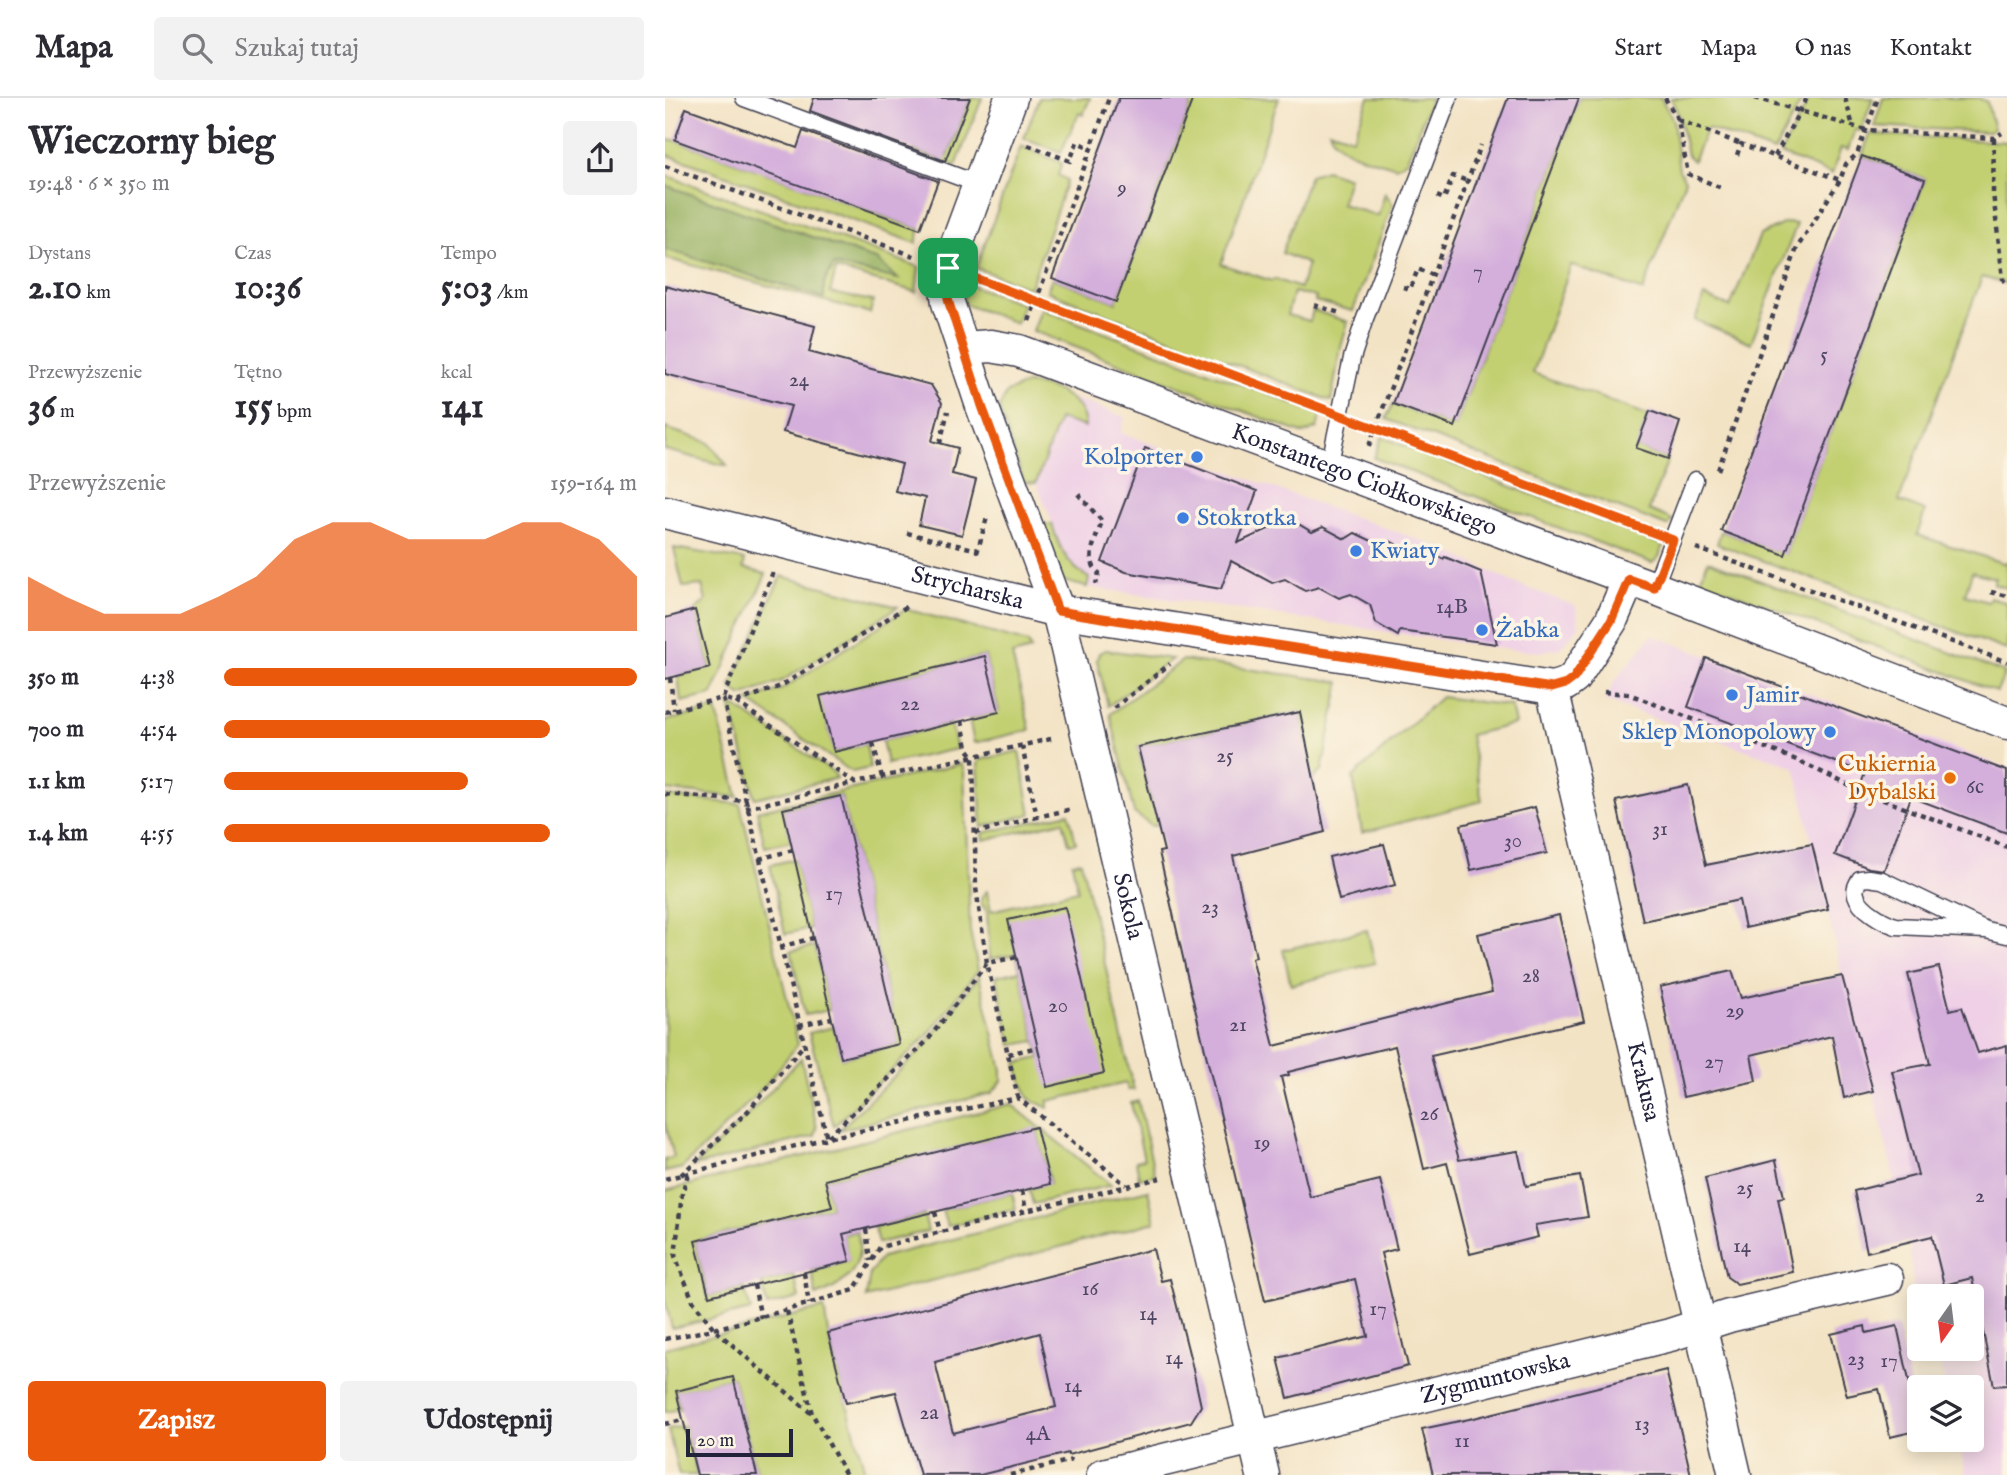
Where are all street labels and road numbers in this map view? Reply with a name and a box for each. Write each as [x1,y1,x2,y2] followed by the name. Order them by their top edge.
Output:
[1227,416,1502,544] street label: Konstantego Ciołkowskiego
[908,559,1028,617] street label: Strycharska
[1105,870,1151,943] street label: Sokola
[1619,1039,1668,1125] street label: Krakusa
[1417,1345,1574,1411] street label: Zygmuntowska

